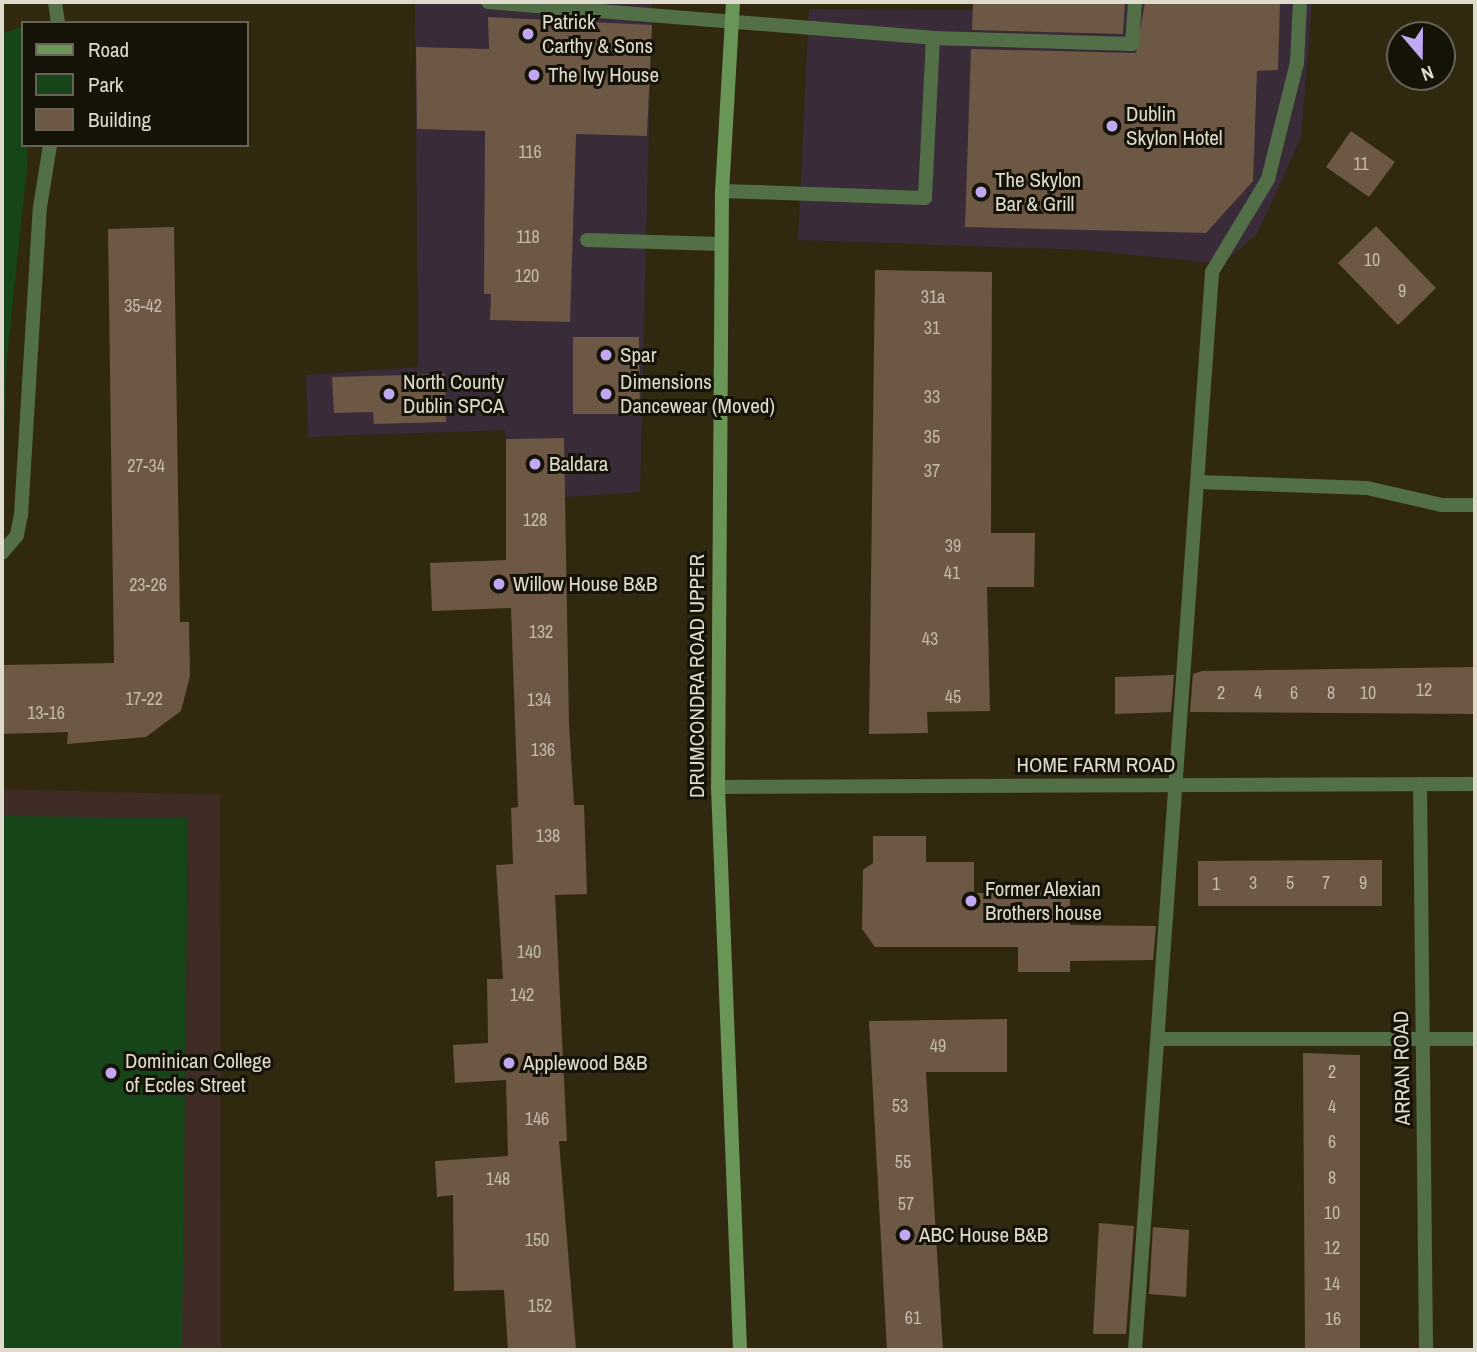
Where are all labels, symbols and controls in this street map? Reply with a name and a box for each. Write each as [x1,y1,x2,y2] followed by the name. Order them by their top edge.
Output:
[542,9,653,59] place label: Patrick Carthy & Sons
[21,21,248,147] legend
[1386,21,1456,91] north arrow
[520,26,536,42] marker: Patrick Carthy & Sons
[88,35,129,64] text: Road
[1418,60,1437,88] text: N
[548,62,659,88] place label: The Ivy House
[526,67,542,83] marker: The Ivy House
[88,70,123,99] text: Park
[1126,101,1223,151] place label: Dublin Skylon Hotel
[88,105,151,134] text: Building
[1104,118,1120,134] marker: Dublin Skylon Hotel
[518,141,542,163] house number: 116
[1353,153,1369,175] house number: 11
[995,167,1081,217] place label: The Skylon Bar & Grill
[973,184,989,200] marker: The Skylon Bar & Grill
[516,226,540,248] house number: 118
[1364,249,1380,271] house number: 10
[515,265,539,287] house number: 120
[1398,280,1406,302] house number: 9
[921,286,945,308] house number: 31a
[124,295,162,317] house number: 35-42
[924,317,940,339] house number: 31
[620,342,656,368] place label: Spar
[598,347,614,363] marker: Spar
[403,369,504,419] place label: North County Dublin SPCA
[620,369,775,419] place label: Dimensions Dancewear (Moved)
[381,386,397,402] marker: North County Dublin SPCA
[598,386,614,402] marker: Dimensions Dancewear (Moved)
[924,386,940,408] house number: 33
[924,426,940,448] house number: 35
[549,451,608,477] place label: Baldara
[127,455,165,477] house number: 27-34
[527,456,543,472] marker: Baldara
[924,460,940,482] house number: 37
[523,509,547,531] house number: 128
[945,535,961,557] house number: 39
[684,554,710,798] street label: DRUMCONDRA ROAD UPPER
[944,562,960,584] house number: 41
[513,571,658,597] place label: Willow House B&B
[129,574,167,596] house number: 23-26
[491,576,507,592] marker: Willow House B&B
[529,621,553,643] house number: 132
[922,628,938,650] house number: 43
[1416,679,1432,701] house number: 12
[1217,682,1225,704] house number: 2
[1254,682,1262,704] house number: 4
[1290,682,1298,704] house number: 6
[1327,682,1335,704] house number: 8
[1360,682,1376,704] house number: 10
[945,686,961,708] house number: 45
[125,688,163,710] house number: 17-22
[527,689,551,711] house number: 134
[27,702,65,724] house number: 13-16
[531,739,555,761] house number: 136
[1017,752,1175,778] street label: HOME FARM ROAD
[536,825,560,847] house number: 138
[1249,872,1257,894] house number: 3
[1286,872,1294,894] house number: 5
[1322,872,1330,894] house number: 7
[1359,872,1367,894] house number: 9
[1212,873,1220,895] house number: 1
[985,876,1102,926] place label: Former Alexian Brothers house
[963,893,979,909] marker: Former Alexian Brothers house
[517,941,541,963] house number: 140
[510,984,534,1006] house number: 142
[1388,1010,1416,1126] street label: ARRAN ROAD
[930,1035,946,1057] house number: 49
[125,1048,271,1098] place label: Dominican College of Eccles Street
[523,1050,647,1076] place label: Applewood B&B
[501,1055,517,1071] marker: Applewood B&B
[1328,1061,1336,1083] house number: 2
[103,1065,119,1081] marker: Dominican College of Eccles Street
[892,1095,908,1117] house number: 53
[1328,1096,1336,1118] house number: 4
[525,1108,549,1130] house number: 146
[1328,1131,1336,1153] house number: 6
[895,1151,911,1173] house number: 55
[1328,1167,1336,1189] house number: 8
[486,1168,510,1190] house number: 148
[898,1193,914,1215] house number: 57
[1324,1202,1340,1224] house number: 10
[919,1222,1048,1248] place label: ABC House B&B
[897,1227,913,1243] marker: ABC House B&B
[525,1229,549,1251] house number: 150
[1324,1237,1340,1259] house number: 12
[1324,1273,1340,1295] house number: 14
[528,1295,552,1317] house number: 152
[905,1307,921,1329] house number: 61
[1325,1308,1341,1330] house number: 16

